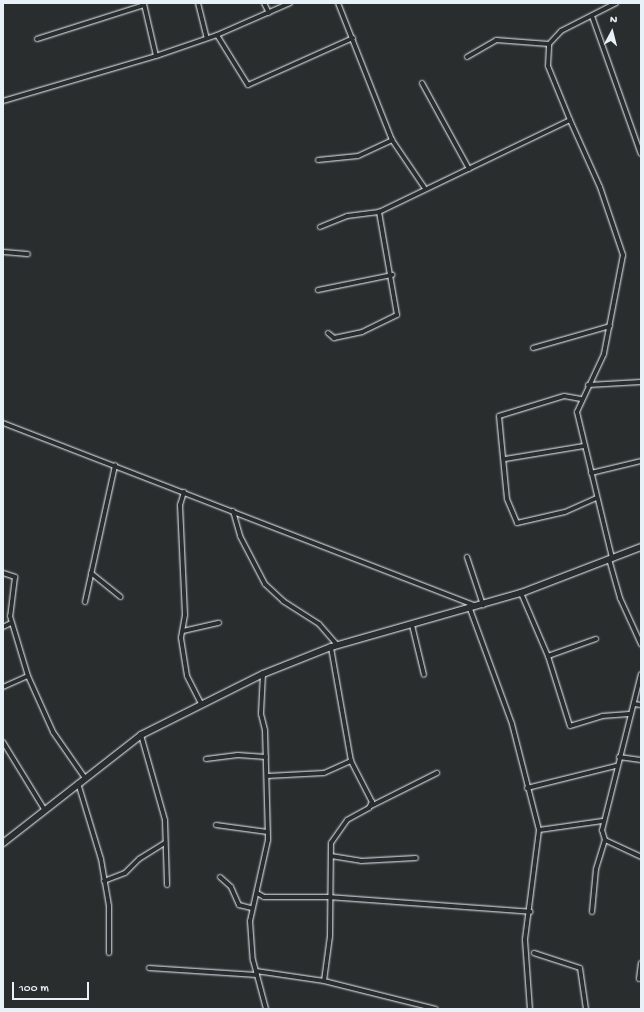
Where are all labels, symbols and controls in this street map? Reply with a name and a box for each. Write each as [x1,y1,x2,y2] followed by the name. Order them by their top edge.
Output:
[592,12,632,52] north arrow
[609,14,618,26] text: N
[14,974,91,1000] scale bar
[19,982,49,996] text: 100 m

